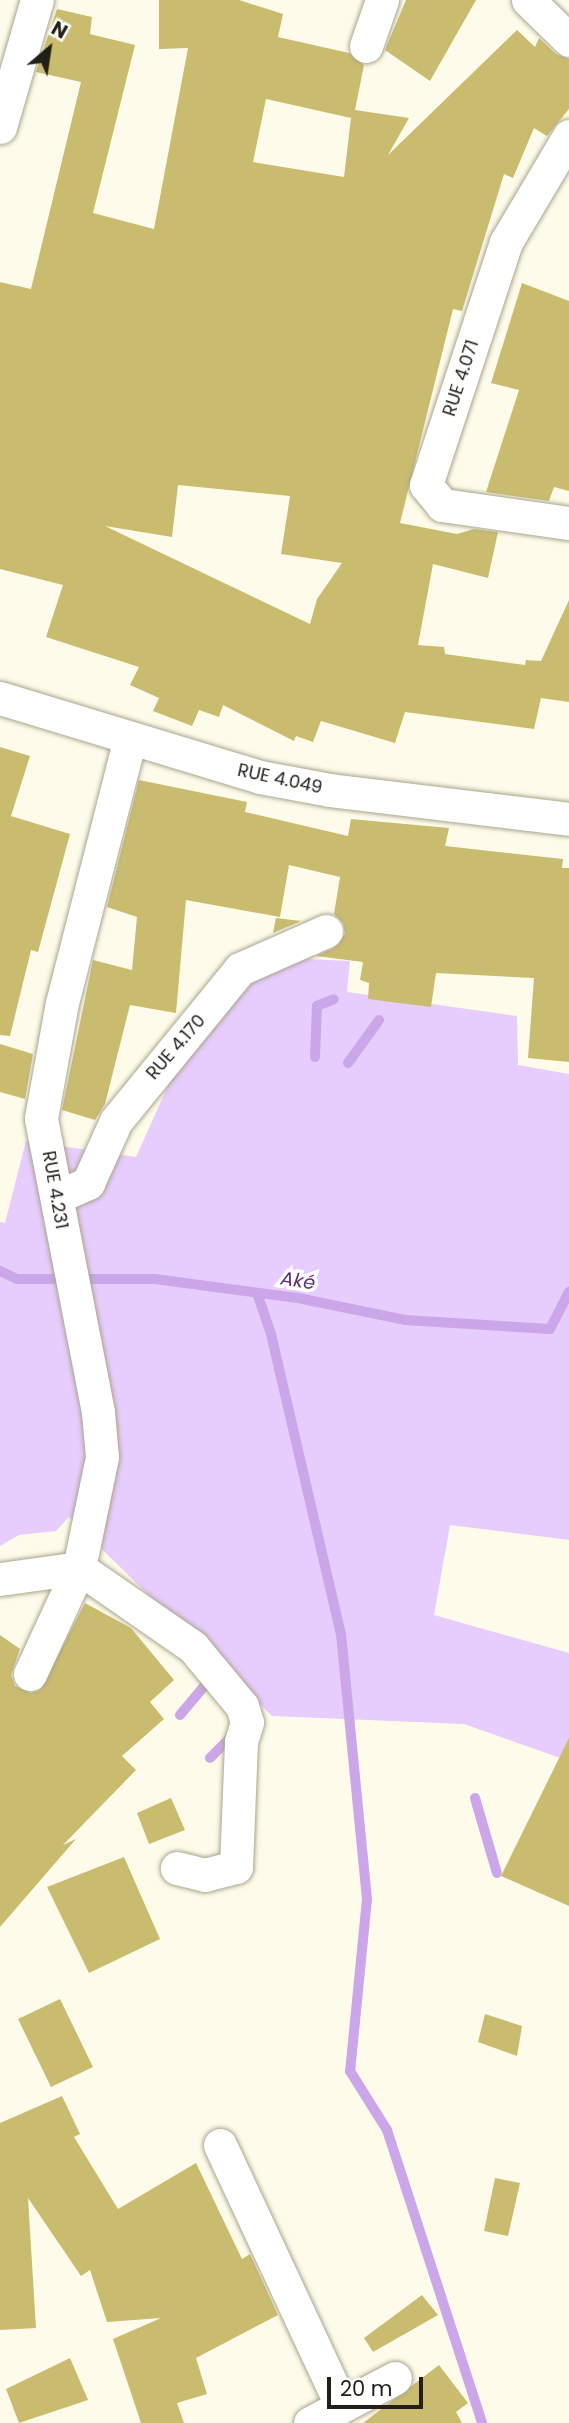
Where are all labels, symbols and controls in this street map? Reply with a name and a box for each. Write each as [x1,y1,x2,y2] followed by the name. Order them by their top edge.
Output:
[14,14,84,84] north arrow
[47,15,72,45] text: N
[439,337,483,419] street label: RUE 4.071
[236,759,324,799] street label: RUE 4.049
[142,1010,210,1084] street label: RUE 4.170
[38,1149,72,1231] street label: RUE 4.231
[279,1267,317,1295] water label: Aké
[331,2364,427,2408] scale bar
[340,2374,393,2403] text: 20 m

